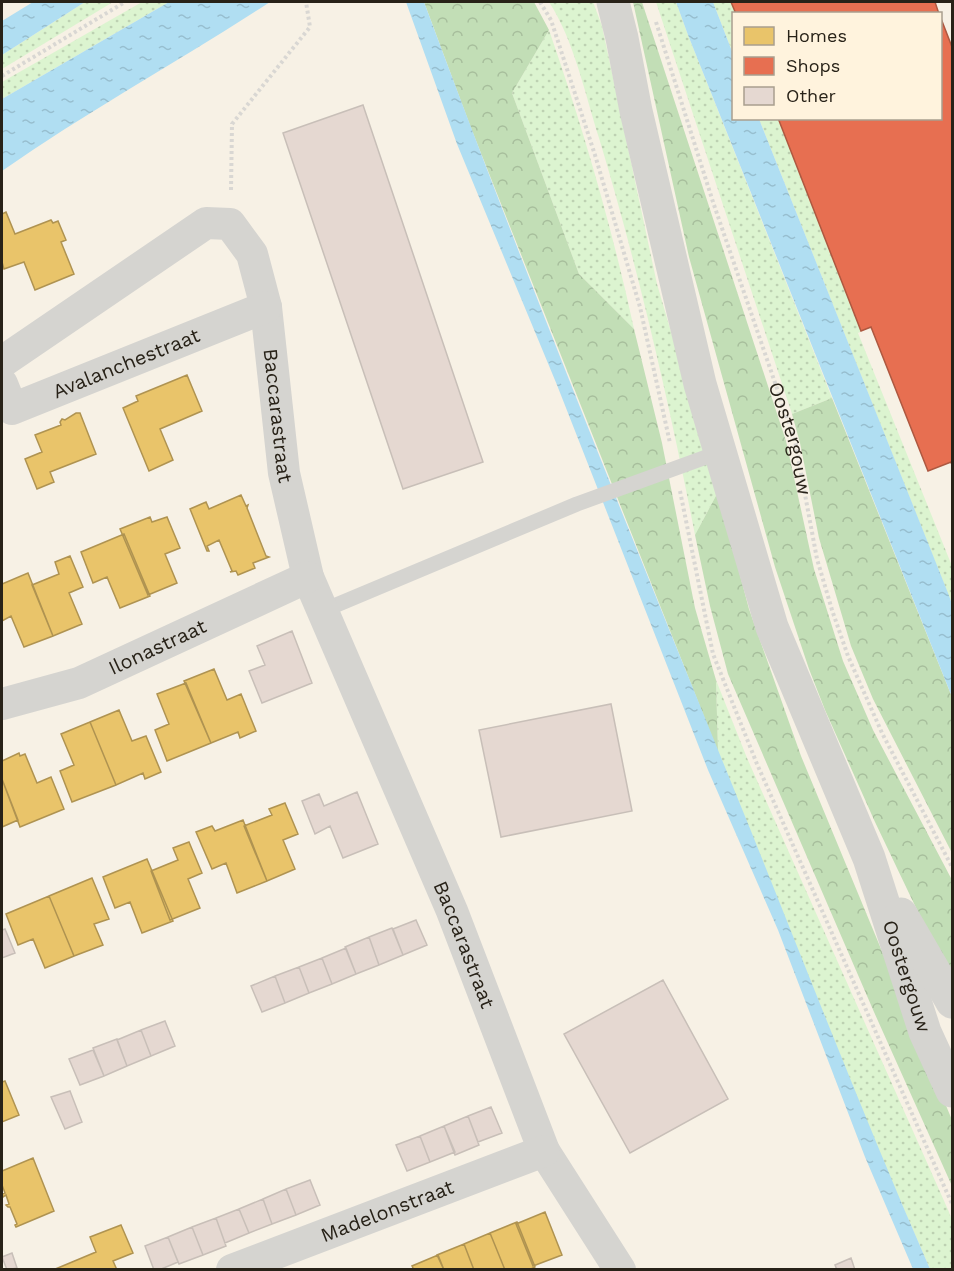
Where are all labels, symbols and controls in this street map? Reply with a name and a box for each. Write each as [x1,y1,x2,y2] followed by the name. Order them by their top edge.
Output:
[732,12,942,120] legend
[786,25,847,46] text: Homes
[786,55,840,76] text: Shops
[786,85,836,106] text: Other
[49,323,204,403] street label: Avalanchestraat
[259,347,298,486] street label: Baccarastraat
[764,379,817,497] street label: Oostergouw
[104,614,211,680] street label: Ilonastraat
[428,877,500,1012] street label: Baccarastraat
[878,917,936,1036] street label: Oostergouw
[317,1174,458,1247] street label: Madelonstraat

